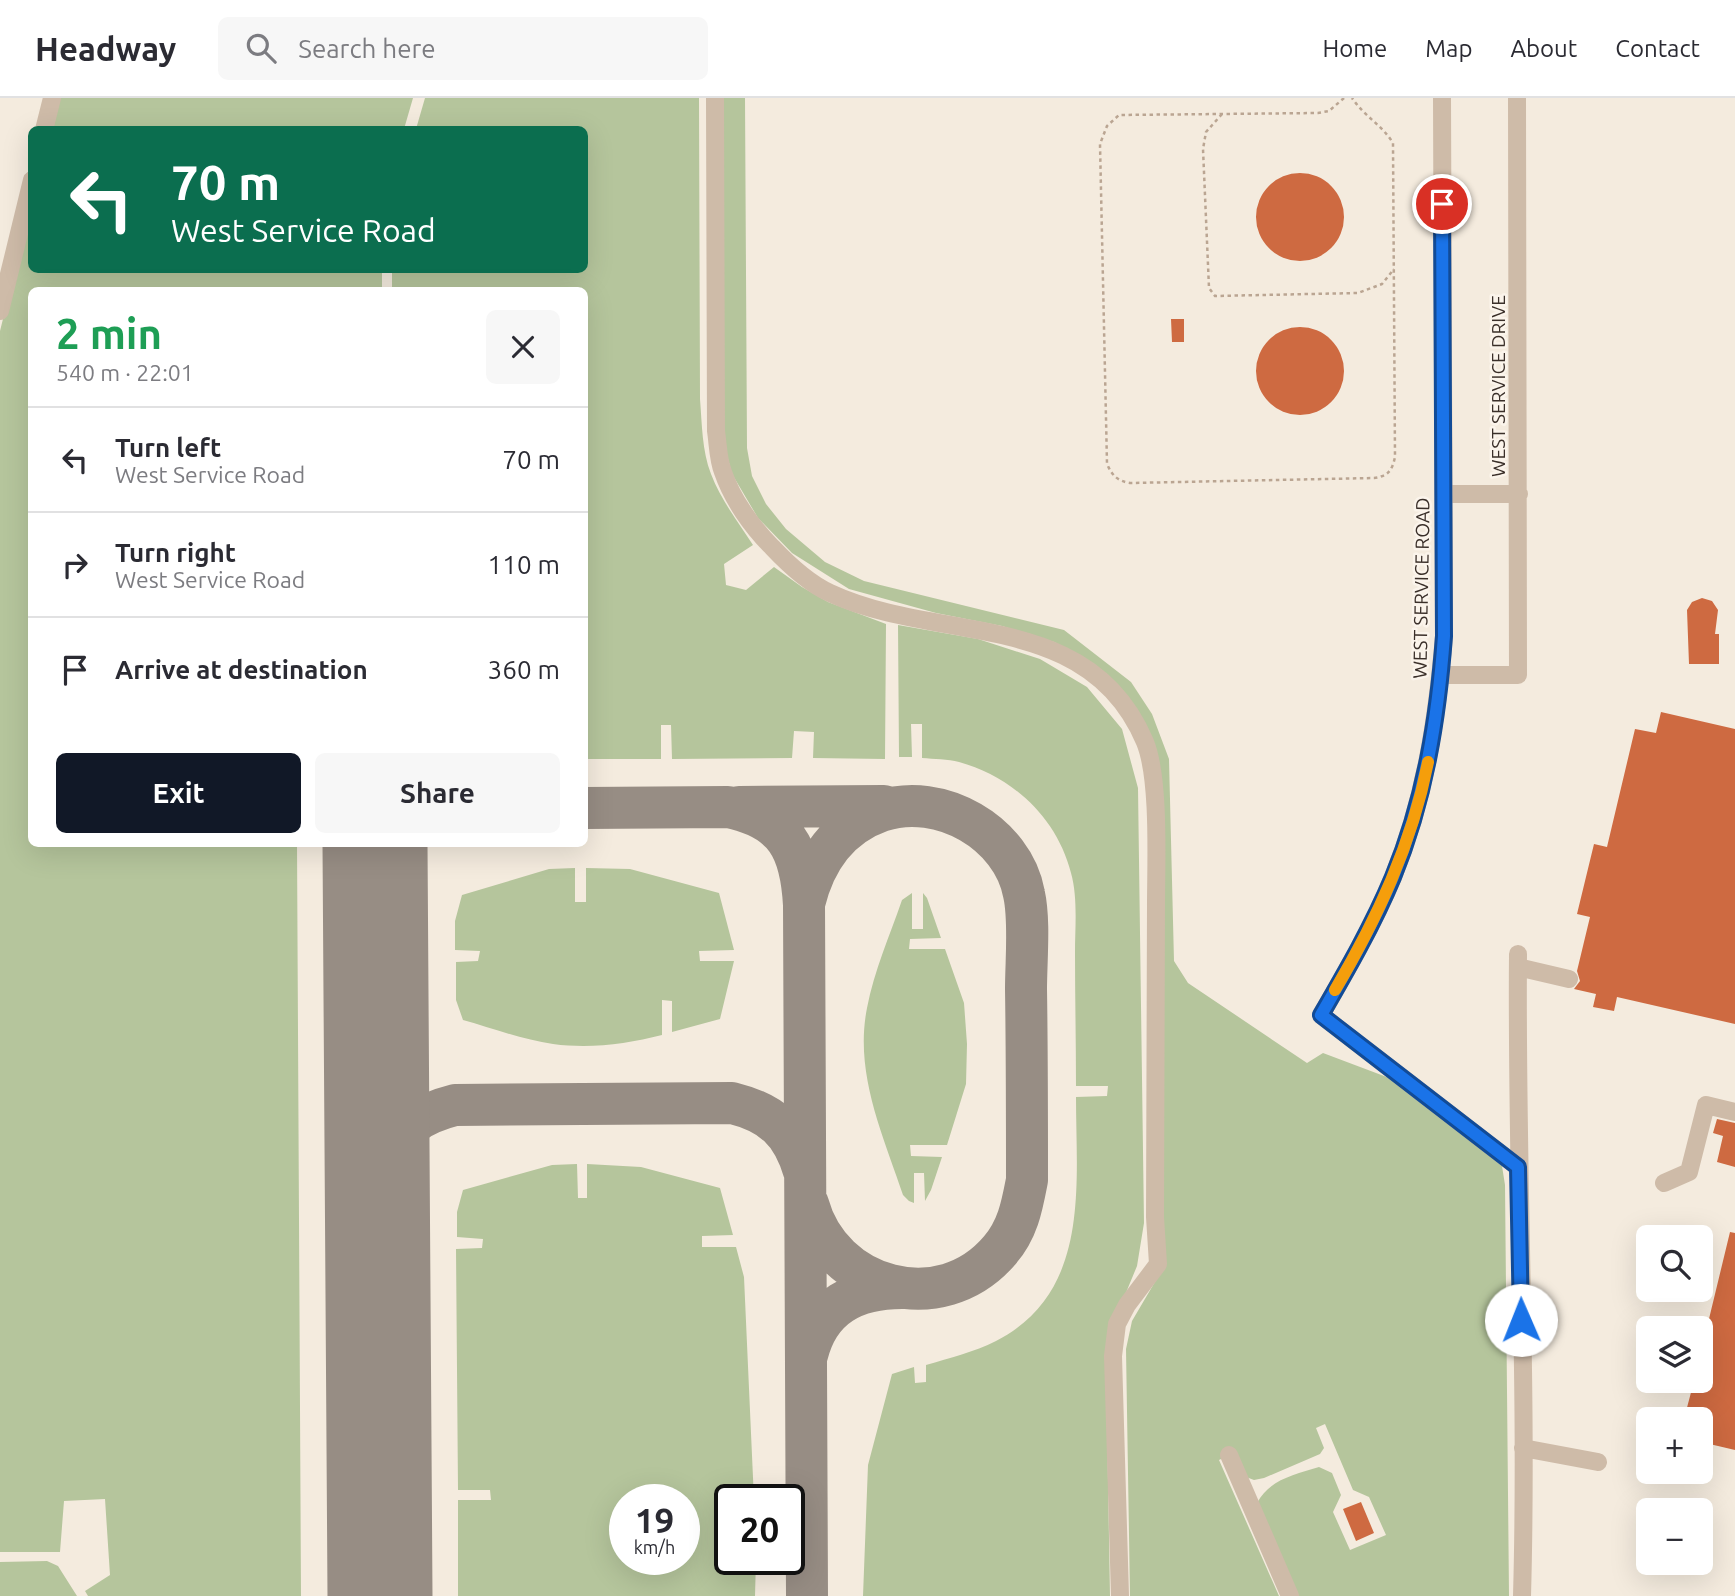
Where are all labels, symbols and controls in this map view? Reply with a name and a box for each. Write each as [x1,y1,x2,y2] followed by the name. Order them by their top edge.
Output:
[218,17,708,80] search box
[242,29,280,67] icon: search
[35,30,176,67] text: Headway
[298,34,436,63] text: Search here
[1322,35,1387,62] text: Home
[1425,35,1472,62] text: Map
[1510,35,1577,62] text: About
[1615,35,1700,62] text: Contact
[56,154,147,245] icon: left
[171,154,280,209] text: 70 m
[1412,174,1472,234] pin
[1423,185,1461,223] icon: arrive
[171,212,436,248] text: West Service Road
[1487,295,1509,477] street label: WEST SERVICE DRIVE
[56,310,162,357] text: 2 min
[486,310,560,384] button: close
[56,360,194,385] text: 540 m · 22:01
[115,433,221,462] text: Turn left
[56,441,94,479] icon: left
[502,445,560,474] text: 70 m
[115,462,305,487] text: West Service Road
[1408,497,1434,679] street label: WEST SERVICE ROAD
[115,538,236,567] text: Turn right
[56,546,94,584] icon: right
[488,550,560,579] text: 110 m
[115,567,305,592] text: West Service Road
[56,651,94,689] icon: arrive
[115,655,368,684] text: Arrive at destination
[488,655,560,684] text: 360 m
[56,753,301,833] button: Exit
[315,753,560,833] button: Share
[1636,1225,1713,1575] map controls
[1636,1225,1713,1302] button: search
[1484,1283,1558,1357] position arrow
[1636,1316,1713,1393] button: layers
[1636,1407,1713,1484] button: +
[714,1484,805,1575] speed limit sign: 20
[1636,1498,1713,1575] button: −
[635,1500,674,1540] text: 19
[634,1537,675,1557] text: km/h

